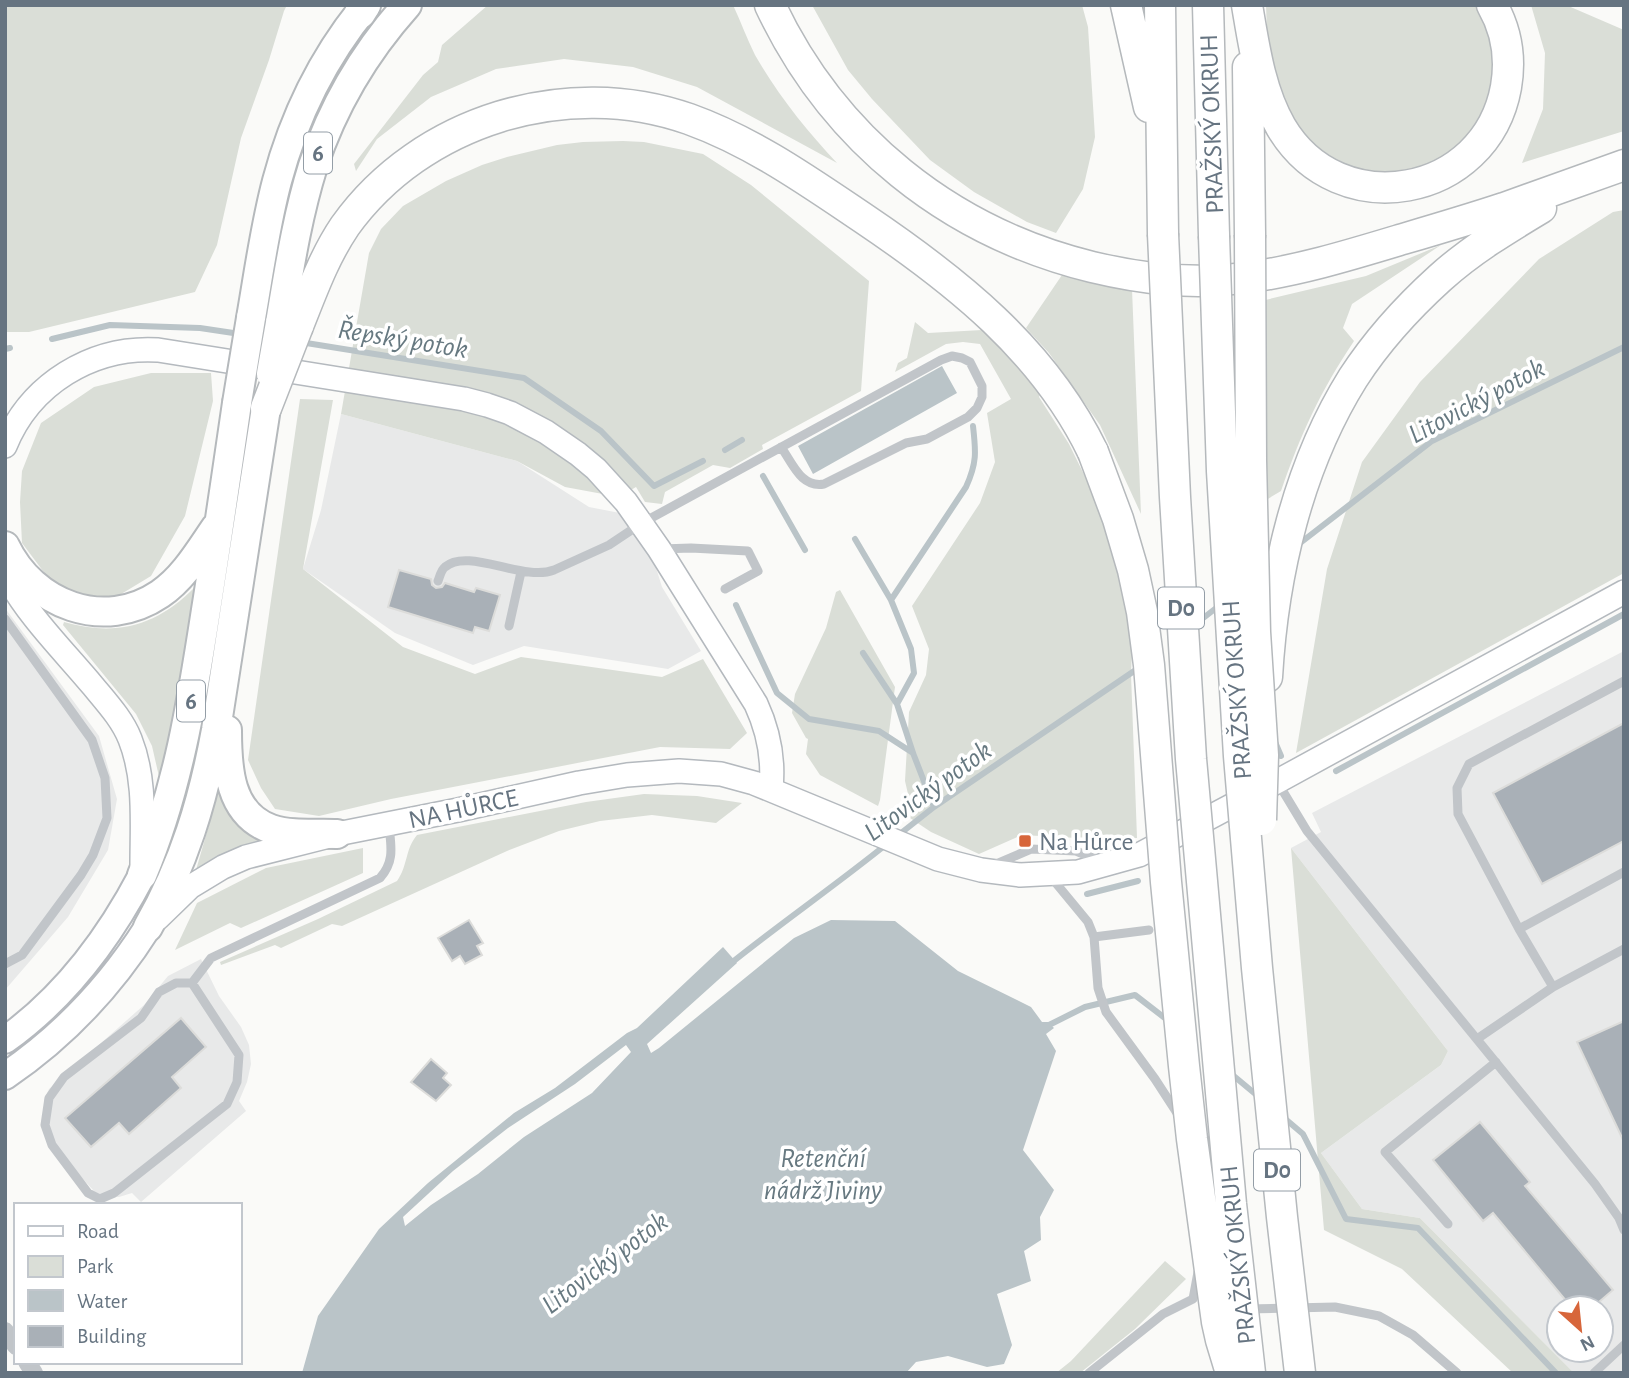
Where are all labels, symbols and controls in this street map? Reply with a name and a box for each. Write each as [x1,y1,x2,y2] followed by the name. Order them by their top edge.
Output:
[1194,34,1228,214] street label: PRAŽSKÝ OKRUH
[304,132,332,174] road number: 6
[336,314,470,364] water label: Řepský potok
[1404,354,1550,449] water label: Litovický potok
[1158,588,1204,628] road number: D0
[1216,599,1256,781] street label: PRAŽSKÝ OKRUH
[177,680,205,722] road number: 6
[859,736,997,847] water label: Litovický potok
[406,783,520,833] street label: NA HŮRCE
[1039,829,1133,855] place label: Na Hůrce
[1017,833,1033,849] marker: Na Hůrce
[764,1145,883,1205] water label: Retenční nádrž Jiviny
[1254,1150,1300,1190] road number: D0
[1214,1164,1260,1346] street label: PRAŽSKÝ OKRUH
[14,1203,242,1364] legend
[537,1207,674,1320] water label: Litovický potok
[77,1221,119,1242] text: Road
[77,1256,114,1277] text: Park
[77,1291,127,1312] text: Water
[1545,1294,1615,1364] north arrow
[77,1326,147,1347] text: Building
[1577,1331,1597,1354] text: N

